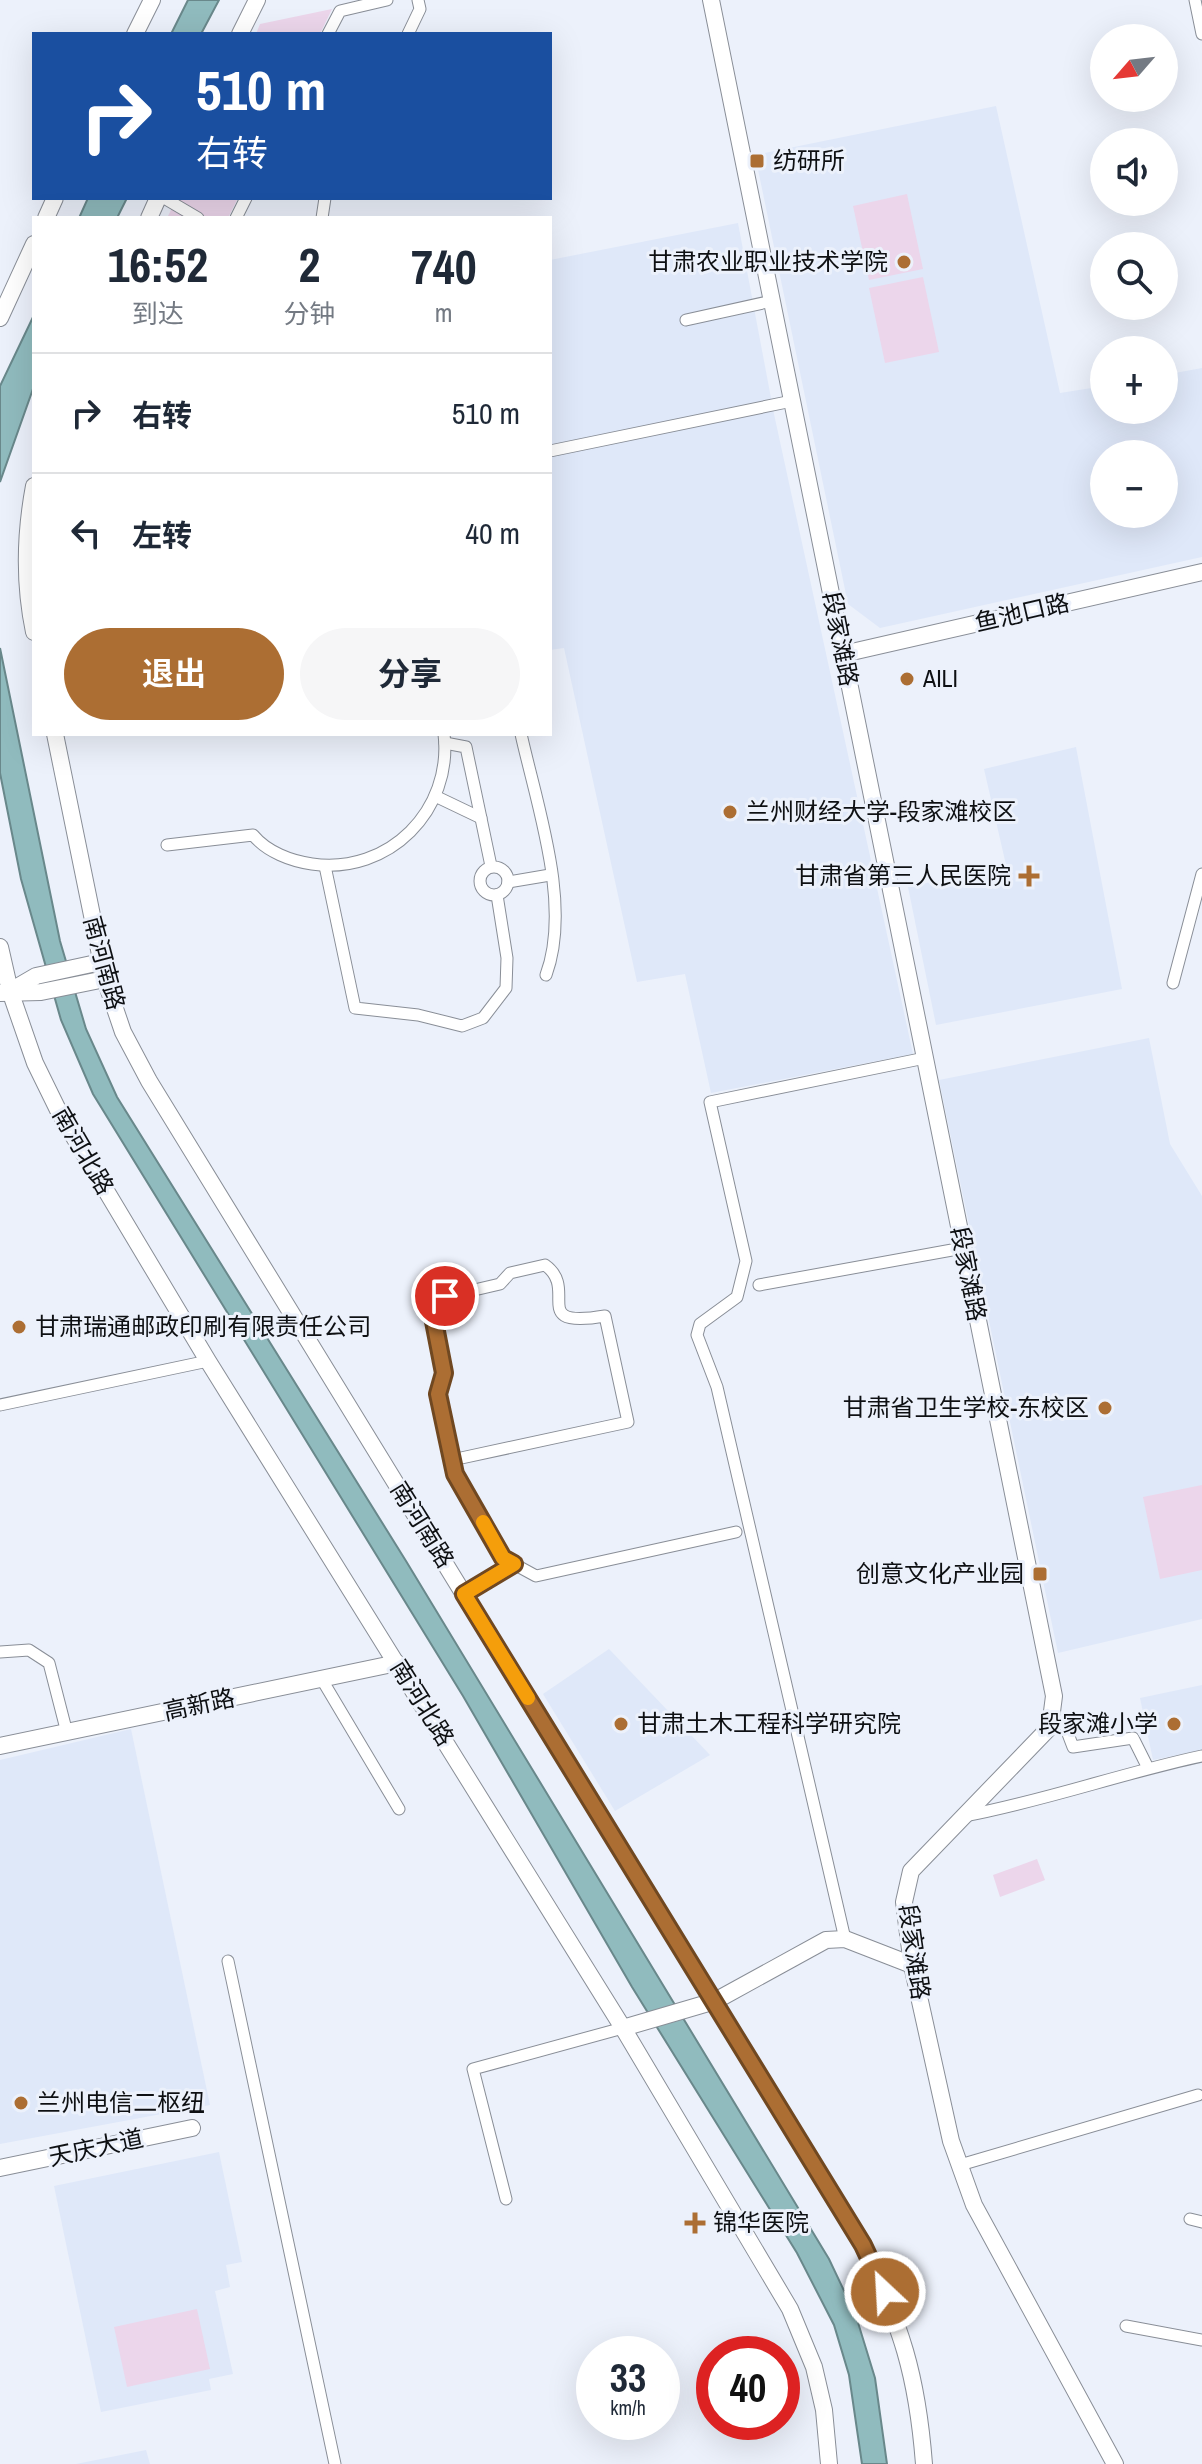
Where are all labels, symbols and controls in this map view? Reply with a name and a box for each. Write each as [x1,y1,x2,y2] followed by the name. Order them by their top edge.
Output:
[1090,24,1178,112] north arrow
[1090,24,1178,528] map controls
[196,52,326,127] text: 510 m
[64,64,168,168] icon: right
[1090,128,1178,216] button: sound
[196,129,268,177] text: 右转
[773,144,845,176] place label: 纺研所
[748,152,766,170] marker: 纺研所
[107,232,208,297] text: 16:52
[299,232,320,297] text: 2
[1090,232,1178,320] button: search
[411,234,477,299] text: 740
[648,245,888,277] place label: 甘肃农业职业技术学院
[895,253,913,271] marker: 甘肃农业职业技术学院
[435,295,453,330] text: m
[132,296,184,331] text: 到达
[283,296,335,331] text: 分钟
[1090,336,1178,424] button: +
[64,391,108,435] icon: right
[452,393,520,433] text: 510 m
[132,395,192,435] text: 右转
[1090,440,1178,528] button: −
[64,511,108,555] icon: left
[465,513,520,553] text: 40 m
[132,515,192,555] text: 左转
[971,586,1072,638] street label: 鱼池口路
[816,589,866,689] street label: 段家滩路
[64,628,284,720] button: 退出
[300,628,520,720] button: 分享
[922,662,958,694] place label: AILI
[898,670,916,688] marker: AILI
[746,795,1017,827] place label: 兰州财经大学-段家滩校区
[721,803,739,821] marker: 兰州财经大学-段家滩校区
[795,859,1011,891] place label: 甘肃省第三人民医院
[1018,865,1040,887] marker: 甘肃省第三人民医院
[77,912,133,1013] street label: 南河南路
[46,1101,122,1200] street label: 南河北路
[944,1224,994,1324] street label: 段家滩路
[411,1262,479,1330] pin
[423,1274,467,1318] icon: arrive
[35,1310,371,1342] place label: 甘肃瑞通邮政印刷有限责任公司
[10,1318,28,1336] marker: 甘肃瑞通邮政印刷有限责任公司
[842,1391,1089,1423] place label: 甘肃省卫生学校-东校区
[1096,1399,1114,1417] marker: 甘肃省卫生学校-东校区
[384,1475,462,1574] street label: 南河南路
[856,1557,1024,1589] place label: 创意文化产业园
[1031,1565,1049,1583] marker: 创意文化产业园
[384,1653,462,1752] street label: 南河北路
[160,1681,237,1727] street label: 高新路
[637,1707,901,1739] place label: 甘肃土木工程科学研究院
[1038,1707,1158,1739] place label: 段家滩小学
[612,1715,630,1733] marker: 甘肃土木工程科学研究院
[1165,1715,1183,1733] marker: 段家滩小学
[892,1902,938,2002] street label: 段家滩路
[37,2086,205,2118] place label: 兰州电信二枢纽
[12,2094,30,2112] marker: 兰州电信二枢纽
[46,2121,146,2173] street label: 天庆大道
[713,2206,809,2238] place label: 锦华医院
[684,2212,706,2234] marker: 锦华医院
[843,2250,927,2334] position arrow
[696,2336,800,2440] speed limit sign: 40
[610,2351,646,2404] text: 33
[610,2394,646,2421] text: km/h

